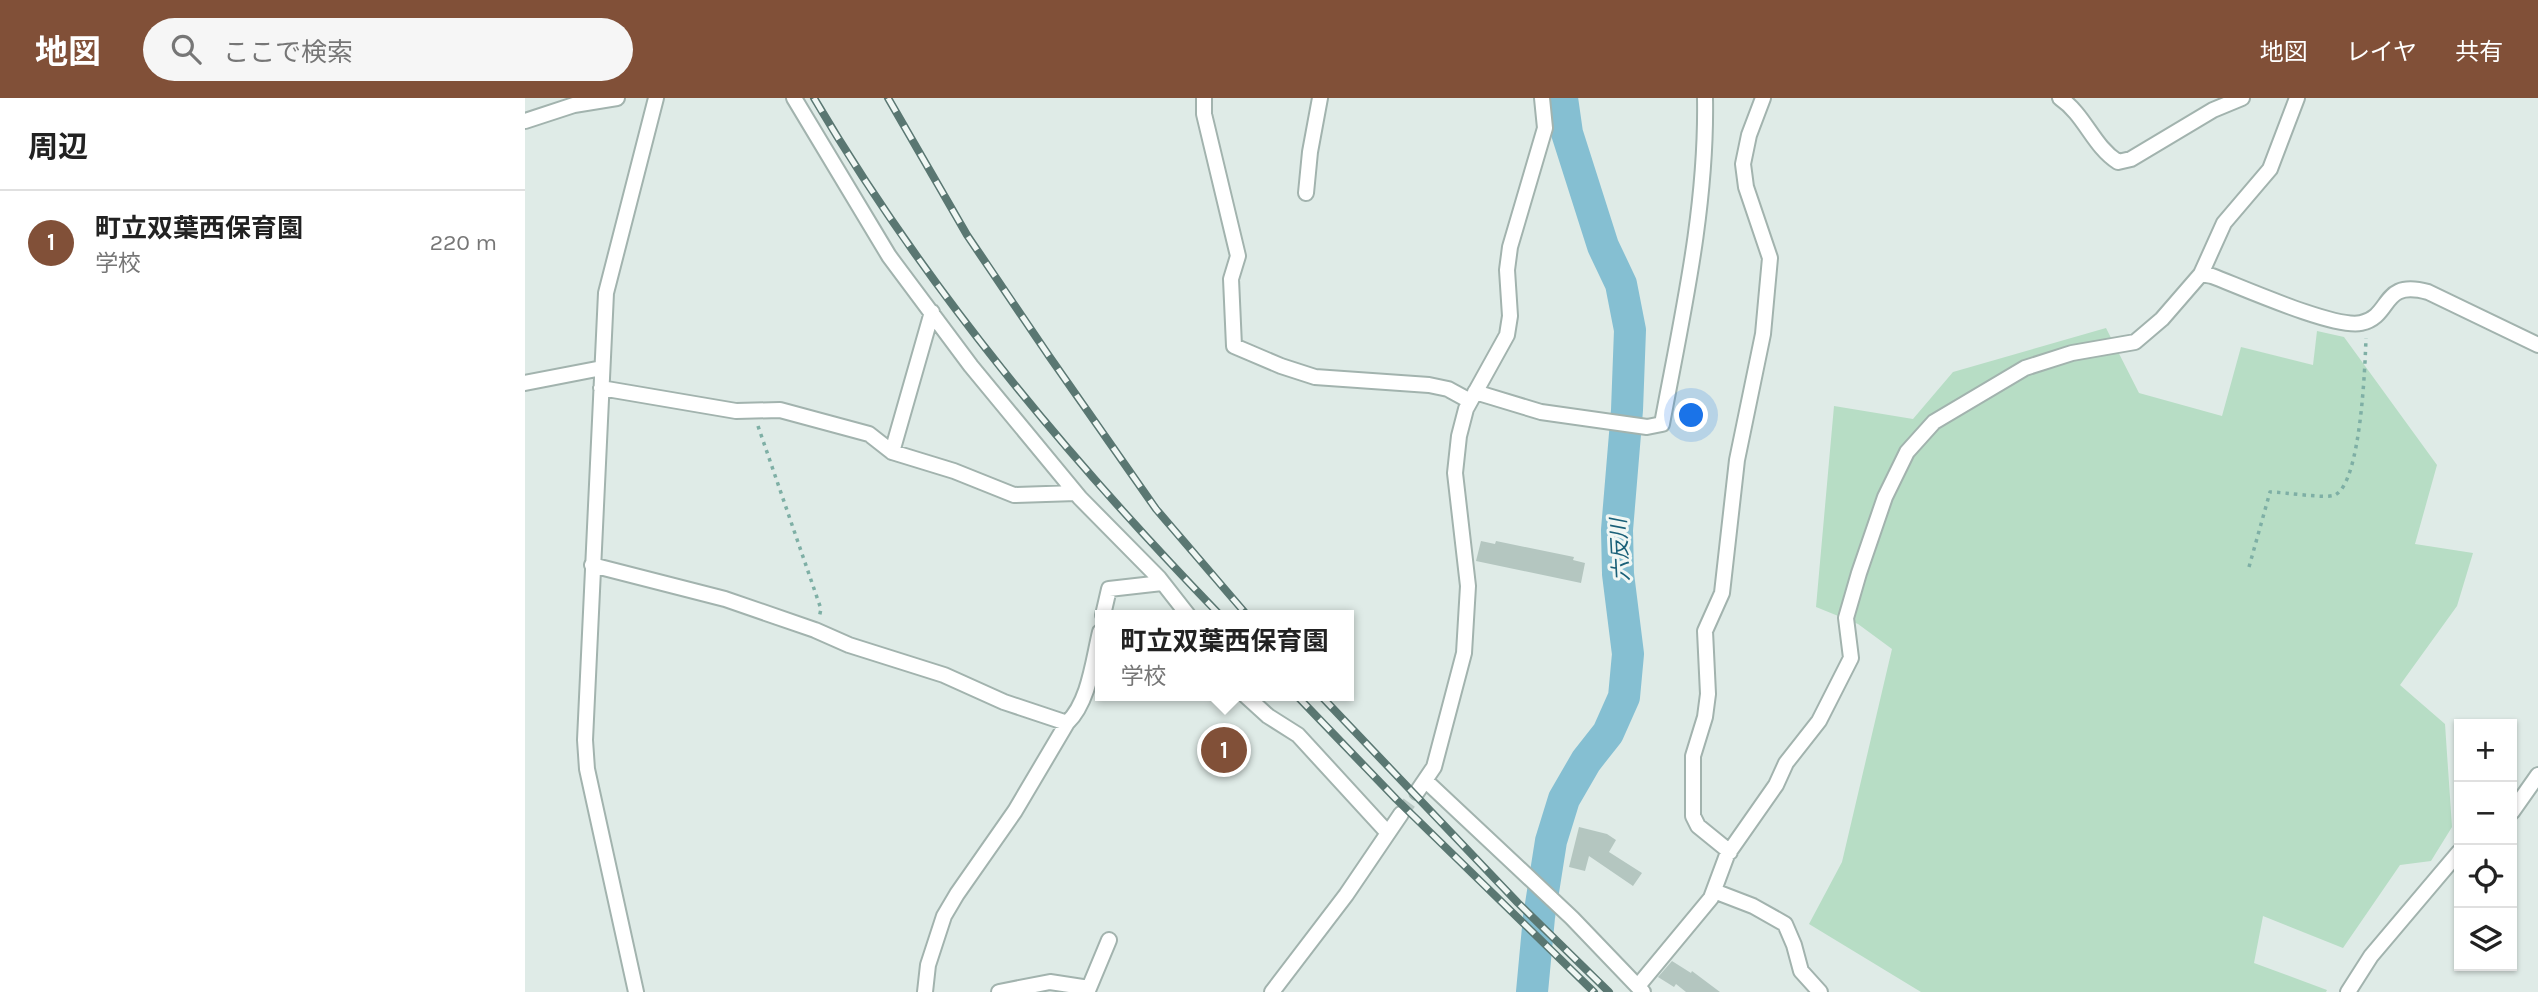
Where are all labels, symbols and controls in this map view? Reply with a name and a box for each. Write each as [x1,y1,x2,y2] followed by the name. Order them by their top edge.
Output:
[143,18,633,81] search box
[167,30,205,68] icon: search
[35,33,101,71] text: 地図
[223,37,353,68] text: ここで検索
[2260,38,2308,66] text: 地図
[2346,38,2417,66] text: レイヤ
[2455,38,2503,66] text: 共有
[28,129,88,165] text: 周辺
[95,213,303,244] text: 町立双葉西保育園
[47,229,55,256] text: 1
[430,229,497,256] text: 220 m
[95,250,141,277] text: 学校
[1674,398,1708,432] your location
[1606,516,1634,582] water label: 六反川
[1095,610,1354,701] popup
[1120,626,1329,657] text: 町立双葉西保育園
[1120,663,1166,690] text: 学校
[2454,719,2517,971] map controls
[2454,719,2517,782] button: +
[1201,724,1247,776] pin: 1
[2454,782,2517,845] button: −
[2454,845,2517,908] button: locate
[2454,908,2517,971] button: layers

